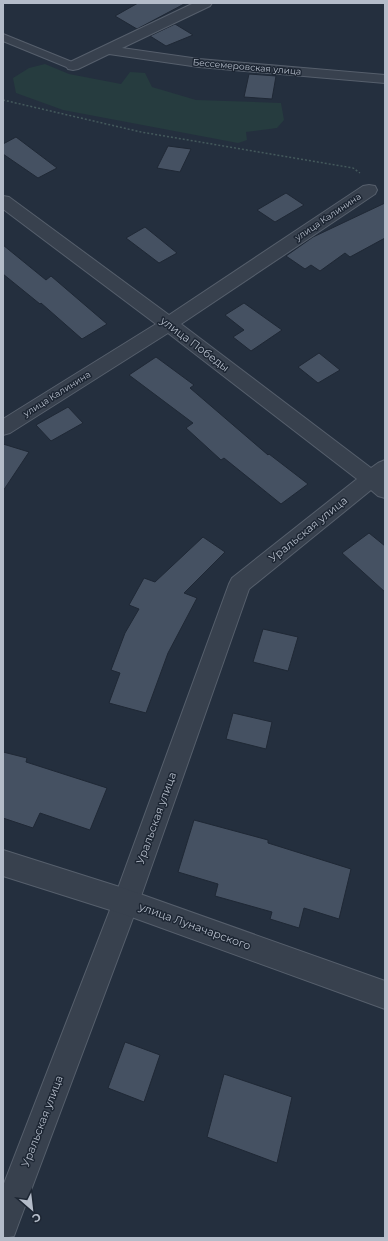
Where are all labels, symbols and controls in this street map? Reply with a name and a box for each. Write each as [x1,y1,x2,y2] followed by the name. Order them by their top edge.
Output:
[192,56,302,77] street label: Бессемеровская улица
[292,190,363,243] street label: улица Калинина
[157,313,232,375] street label: улица Победы
[20,368,92,419] street label: улица Калинина
[266,493,350,565] street label: Уральская улица
[133,770,179,866] street label: Уральская улица
[136,899,253,953] street label: улица Луначарского
[18,1073,66,1169] street label: Уральская улица
[12,1189,52,1229] north arrow
[30,1210,44,1226] text: С

